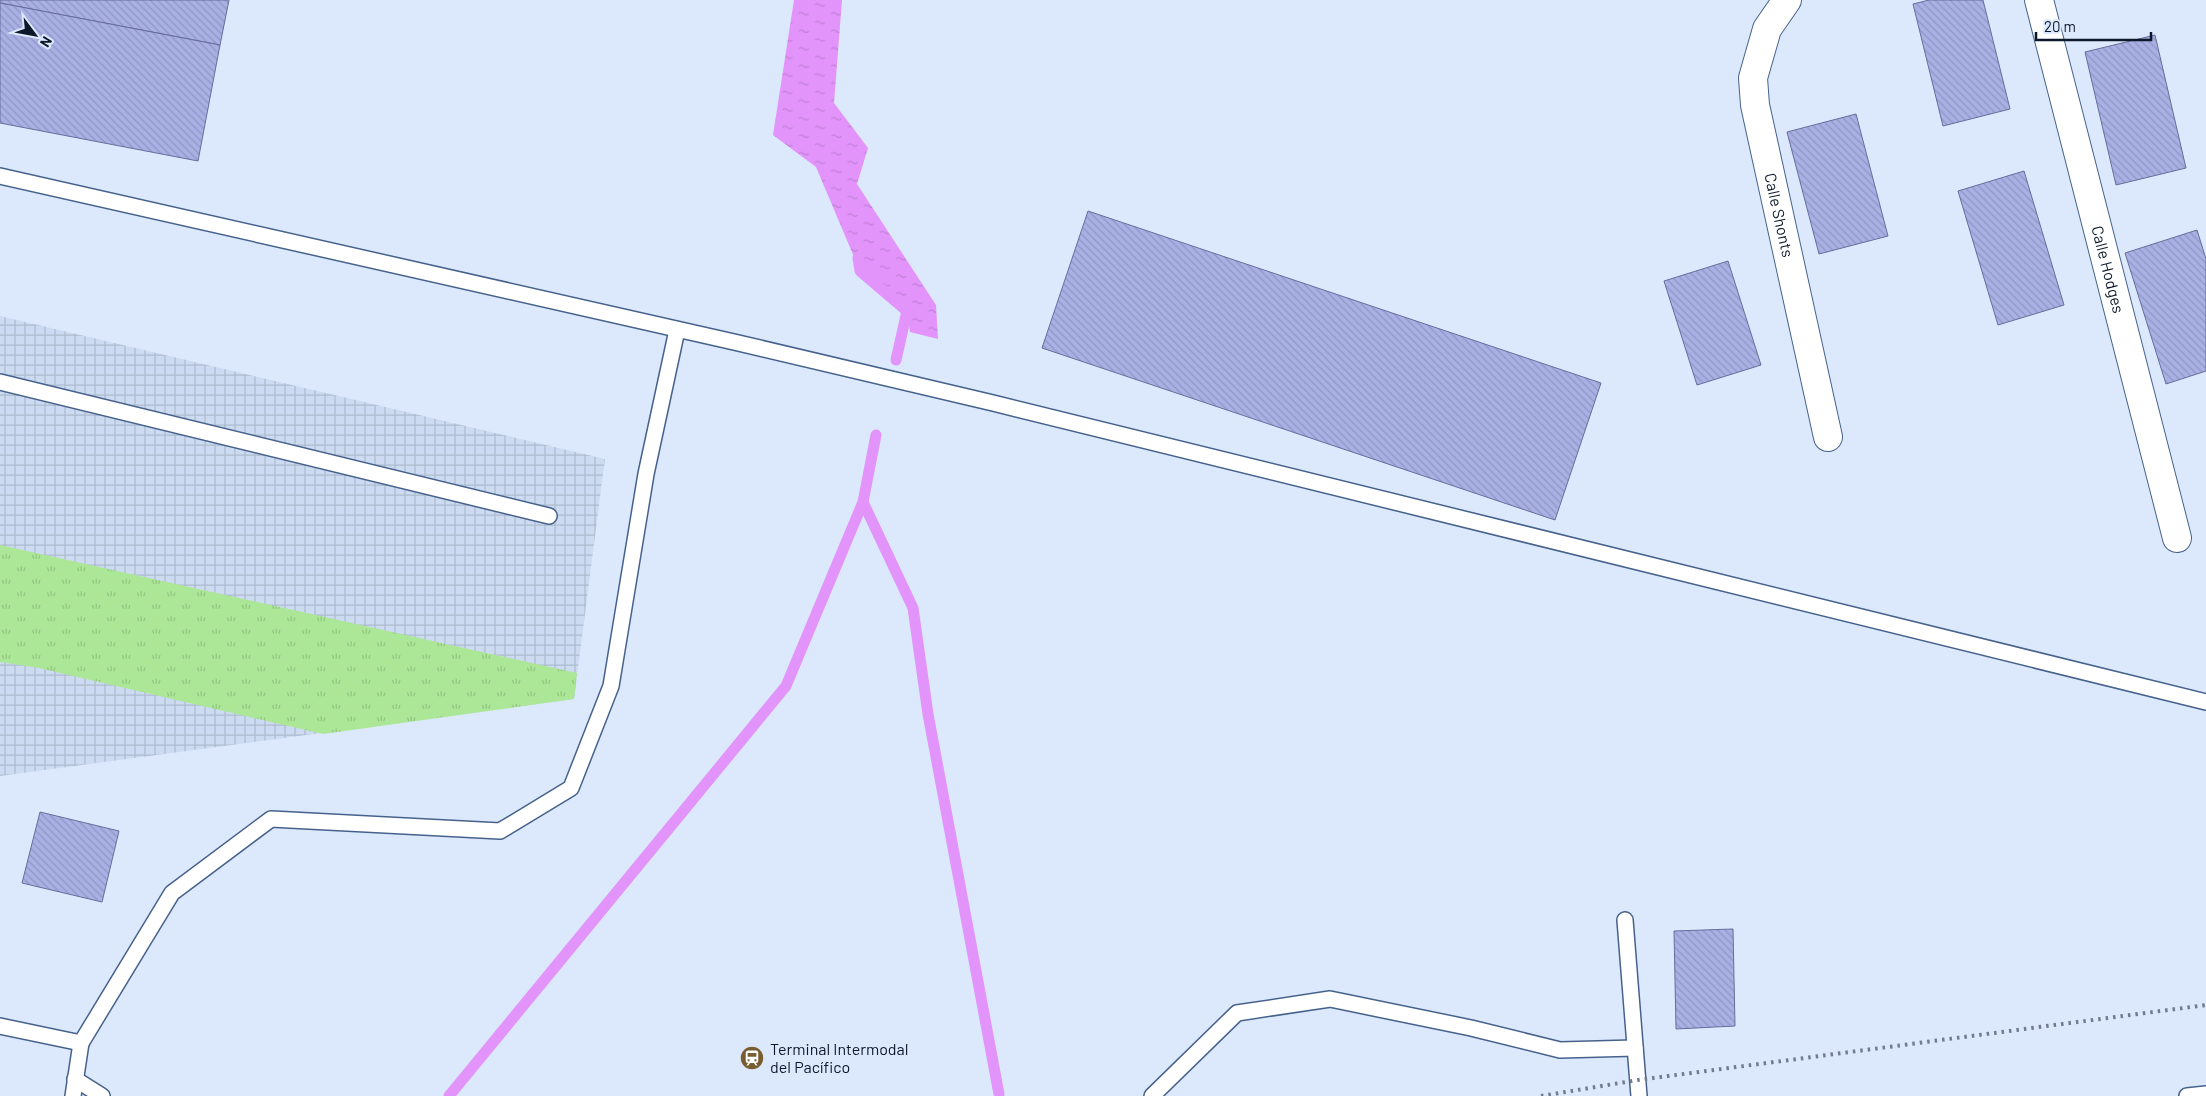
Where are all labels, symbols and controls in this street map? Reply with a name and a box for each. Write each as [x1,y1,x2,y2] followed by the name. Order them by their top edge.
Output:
[10,10,60,60] north arrow
[2036,10,2151,42] scale bar
[2044,17,2076,35] text: 20 m
[37,34,56,51] text: N
[1761,171,1798,259] street label: Calle Shonts
[2088,223,2129,315] street label: Calle Hodges
[770,1039,908,1076] place label: Terminal Intermodal del Pacífico
[739,1045,765,1071] station icon: Terminal Intermodal del Pacífico

